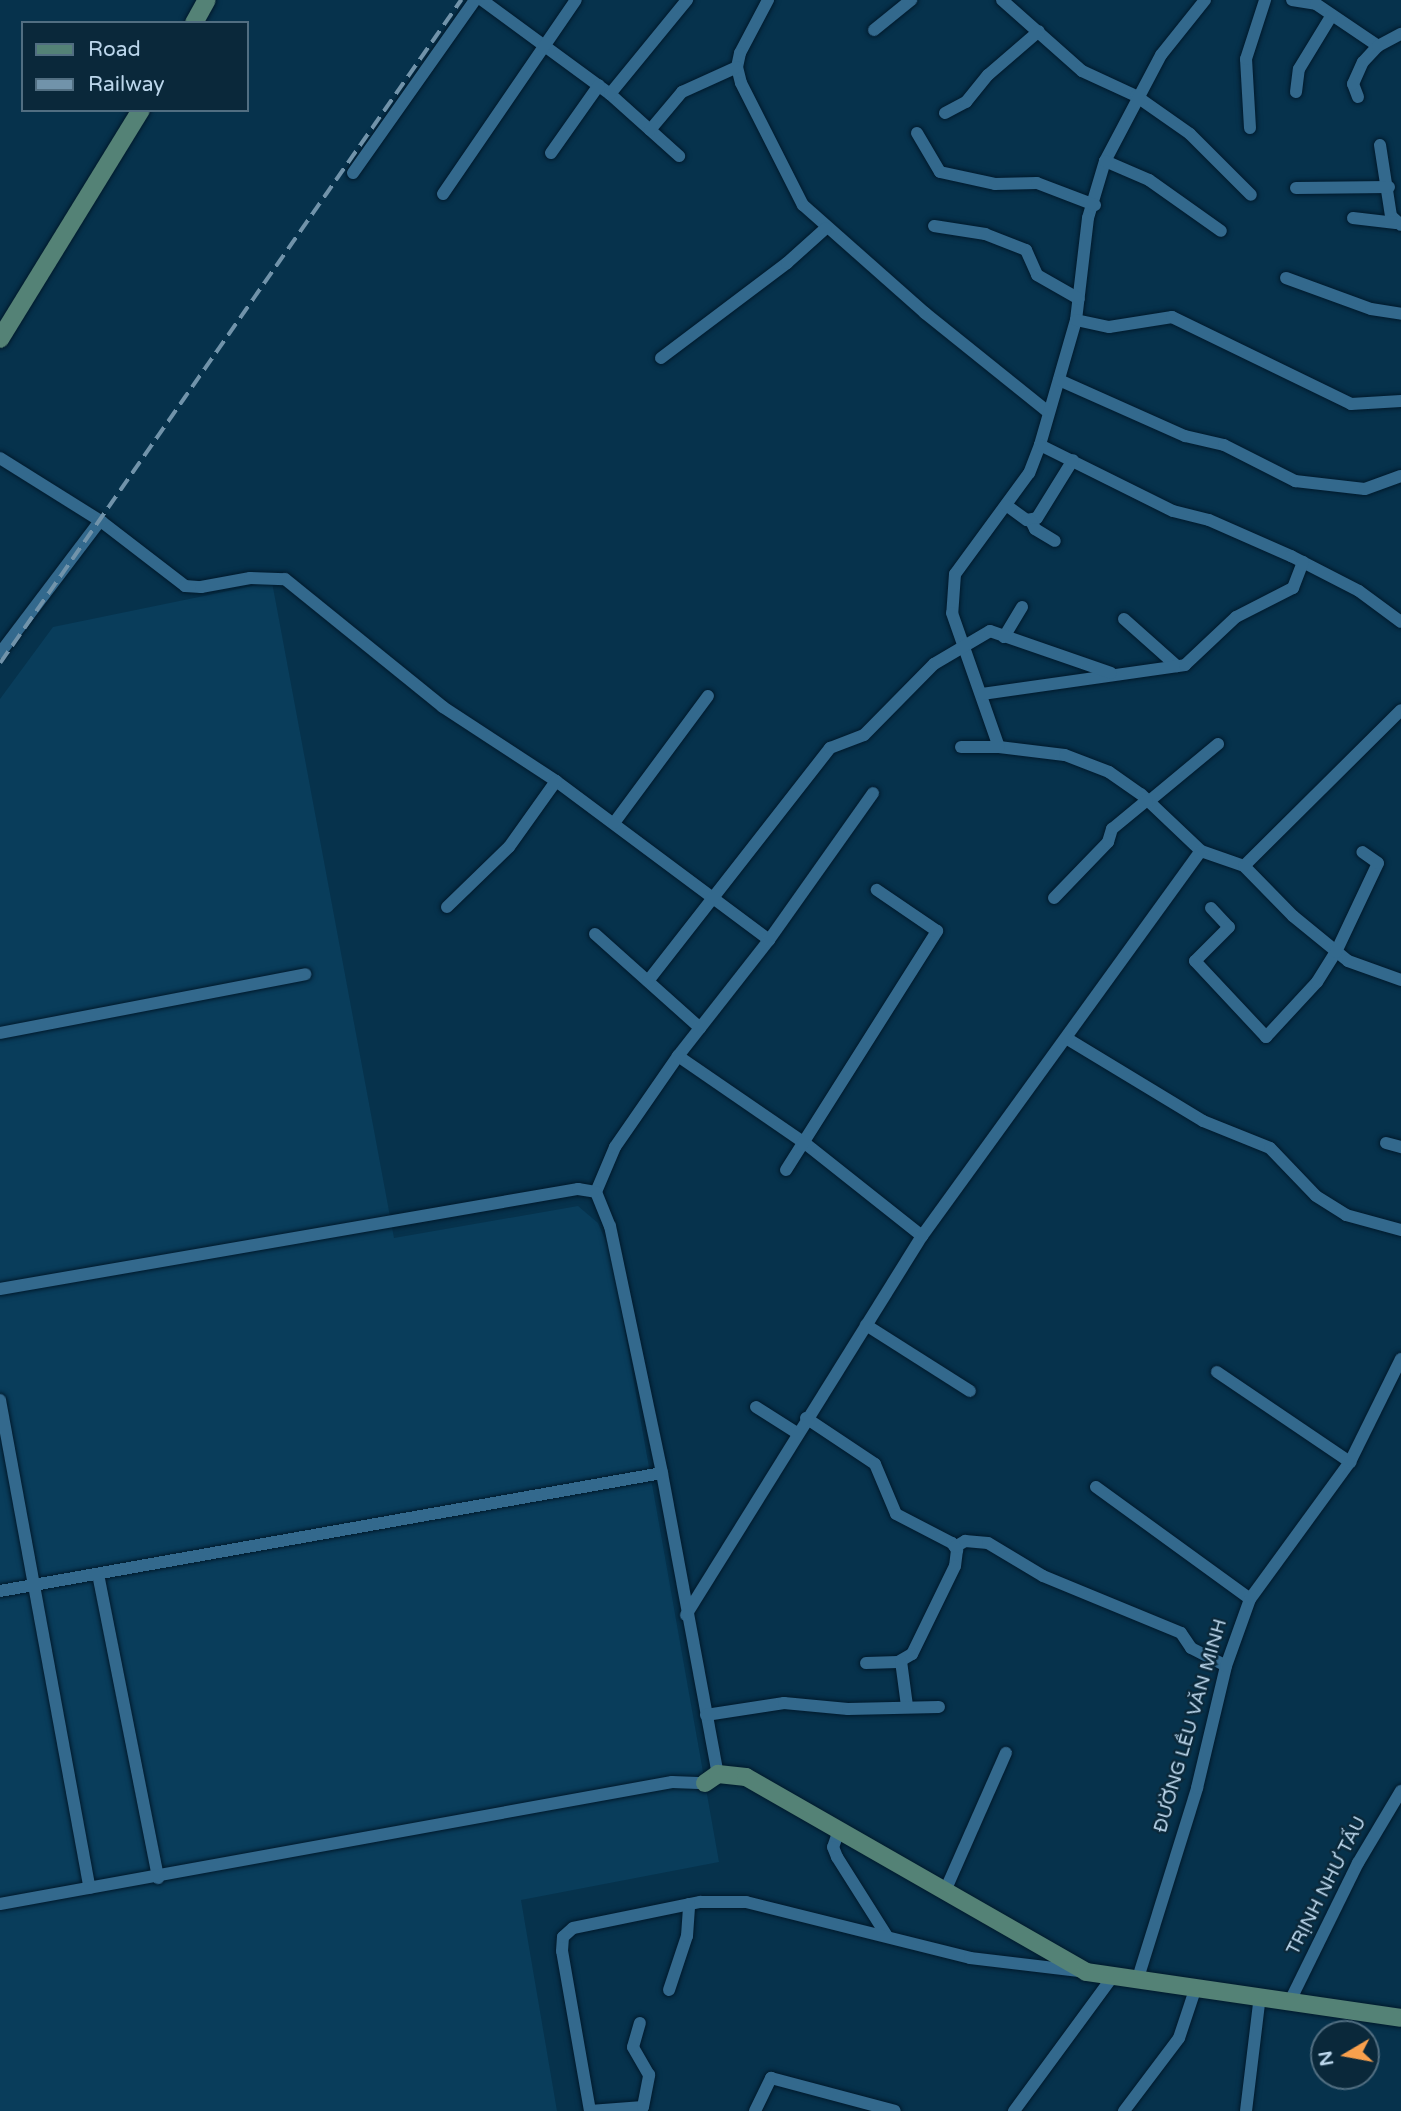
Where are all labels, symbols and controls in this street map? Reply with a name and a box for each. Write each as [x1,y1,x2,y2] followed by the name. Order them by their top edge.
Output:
[21,21,248,112] legend
[88,37,141,62] text: Road
[88,72,165,97] text: Railway
[1150,1616,1232,1836] street label: ĐƯỜNG LỀU VĂN MINH
[1282,1813,1372,1959] street label: TRỊNH NHƯ TẤU
[1310,2020,1380,2090] north arrow
[1314,2049,1338,2068] text: N

